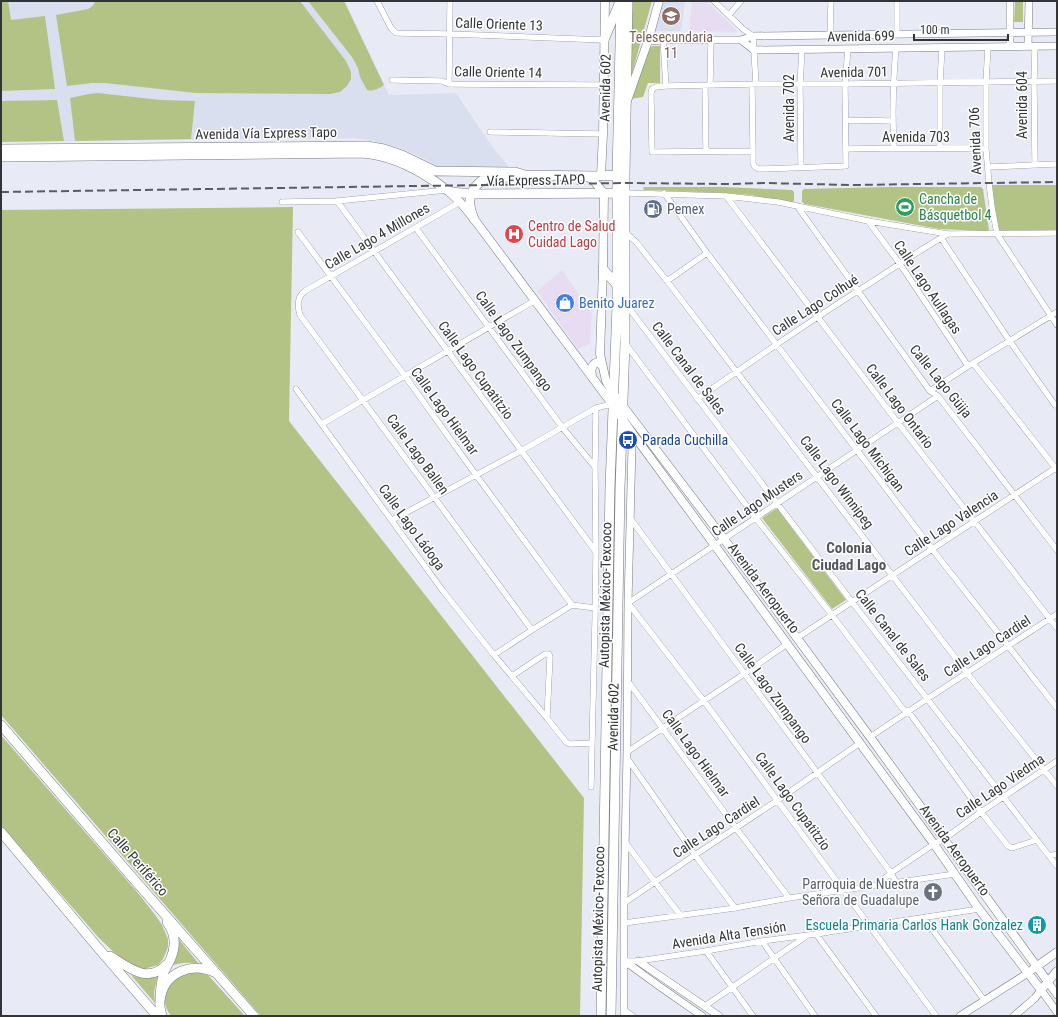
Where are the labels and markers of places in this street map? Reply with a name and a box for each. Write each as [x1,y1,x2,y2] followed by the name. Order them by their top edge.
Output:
[660,5,682,27] school or university icon: Telesecundaria 11
[629,29,713,61] place label: Telesecundaria 11
[919,191,992,223] place label: Cancha de Básquetbol 4
[894,196,916,218] sports icon: Cancha de Básquetbol 4
[642,198,664,220] fuel station icon: Pemex
[667,201,704,217] place label: Pemex
[528,218,615,250] place label: Centro de Salud Cuidad Lago
[503,223,525,245] hospital icon: Centro de Salud Cuidad Lago
[554,292,576,314] shop icon: Benito Juarez
[579,295,655,311] place label: Benito Juarez
[617,429,639,451] bus stop icon: Parada Cuchilla
[642,432,728,448] place label: Parada Cuchilla
[802,876,919,908] place label: Parroquia de Nuestra Señora de Guadalupe
[922,881,944,903] church icon: Parroquia de Nuestra Señora de Guadalupe
[1026,914,1048,936] building icon: Escuela Primaria Carlos Hank Gonzalez
[806,917,1023,933] place label: Escuela Primaria Carlos Hank Gonzalez

